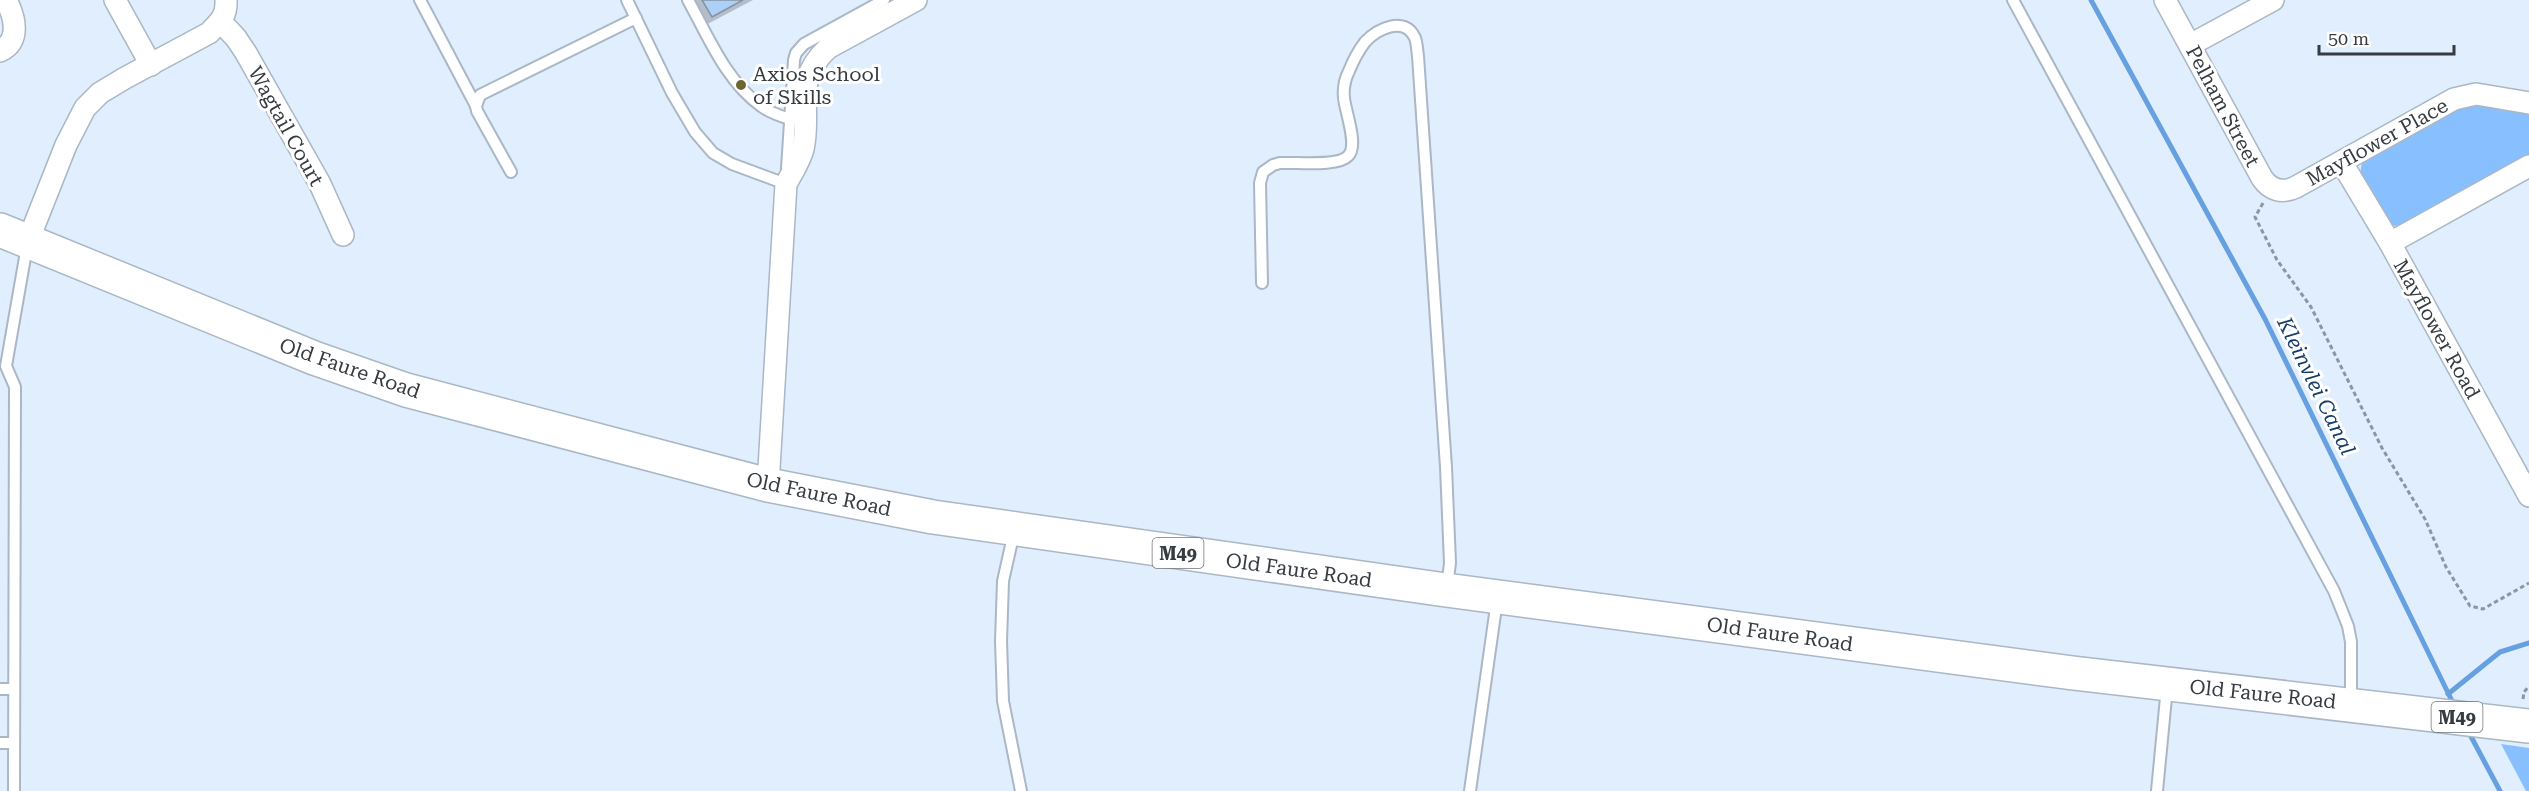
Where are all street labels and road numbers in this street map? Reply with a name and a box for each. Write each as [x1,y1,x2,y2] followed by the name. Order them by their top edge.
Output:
[2181,41,2265,171] street label: Pelham Street
[243,62,329,190] street label: Wagtail Court
[2302,93,2452,191] street label: Mayflower Place
[2389,255,2485,403] street label: Mayflower Road
[276,333,424,403] street label: Old Faure Road
[744,467,894,521] street label: Old Faure Road
[1152,538,1204,568] road number: M49
[1224,548,1374,592] street label: Old Faure Road
[1705,612,1855,656] street label: Old Faure Road
[2188,674,2338,714] street label: Old Faure Road
[2432,702,2482,732] road number: M49

